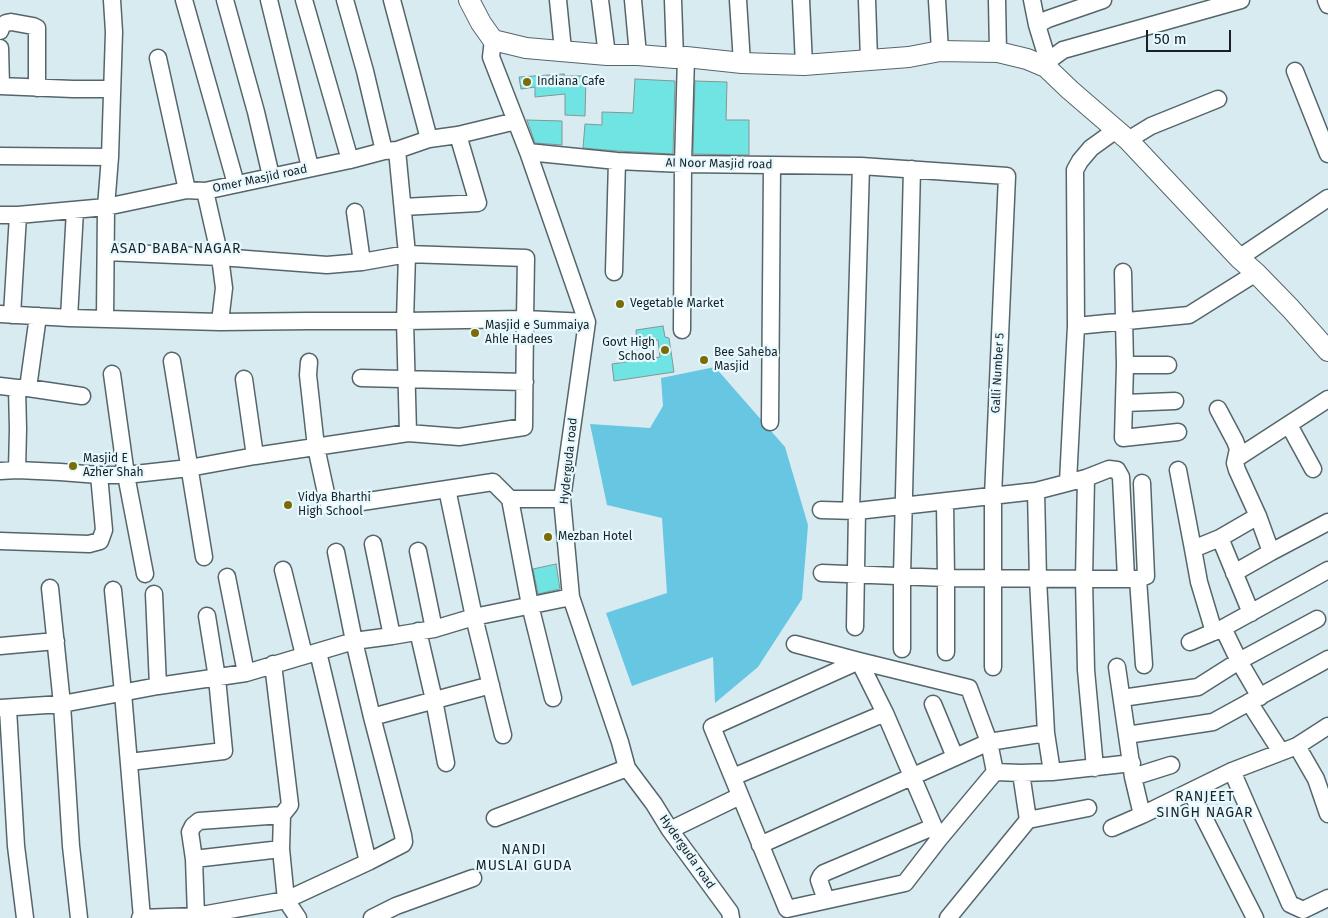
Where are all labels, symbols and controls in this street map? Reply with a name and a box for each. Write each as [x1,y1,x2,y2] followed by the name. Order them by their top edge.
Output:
[1148,20,1233,52] scale bar
[1154,30,1187,48] text: 50 m
[537,75,605,89] place label: Indiana Cafe
[521,76,533,88] marker: Indiana Cafe
[665,156,773,172] street label: AI Noor Masjid road
[211,162,309,196] street label: Omer Masjid road
[109,241,243,257] district label: ASAD BABA NAGAR
[630,297,724,311] place label: Vegetable Market
[614,298,626,310] marker: Vegetable Market
[485,319,589,347] place label: Masjid e Summaiya Ahle Hadees
[469,327,481,339] marker: Masjid e Summaiya Ahle Hadees
[989,332,1007,414] street label: Galli Number 5
[602,336,655,364] place label: Govt High School
[659,344,671,356] marker: Govt High School
[714,346,778,374] place label: Bee Saheba Masjid
[698,354,710,366] marker: Bee Saheba Masjid
[557,417,581,505] street label: Hyderguda road
[83,452,144,480] place label: Masjid E Azher Shah
[67,460,79,472] marker: Masjid E Azher Shah
[298,491,371,519] place label: Vidya Bharthi High School
[282,499,294,511] marker: Vidya Bharthi High School
[558,530,632,544] place label: Mezban Hotel
[542,531,554,543] marker: Mezban Hotel
[1155,789,1255,822] district label: RANJEET SINGH NAGAR
[656,812,718,892] street label: Hyderguda road
[474,842,574,874] district label: NANDI MUSLAI GUDA

